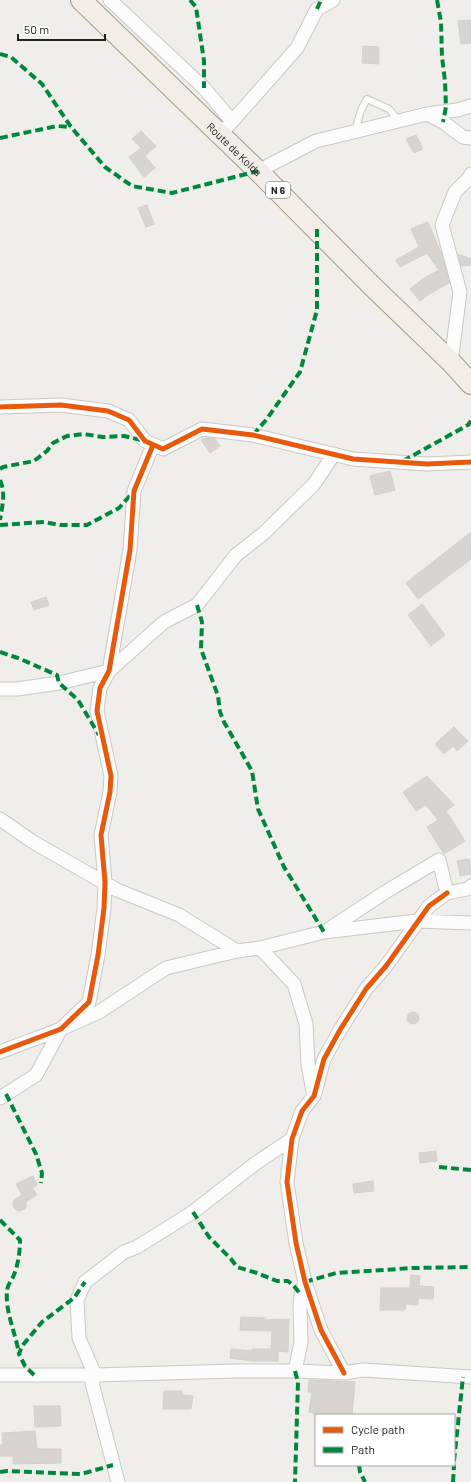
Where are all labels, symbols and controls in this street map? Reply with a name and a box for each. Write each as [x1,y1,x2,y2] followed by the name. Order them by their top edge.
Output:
[18,16,105,42] scale bar
[24,22,49,36] text: 50 m
[205,119,265,178] street label: Route de Kolda
[266,182,290,198] road number: N 6
[315,1414,455,1466] legend
[351,1422,405,1436] text: Cycle path
[351,1442,375,1456] text: Path

